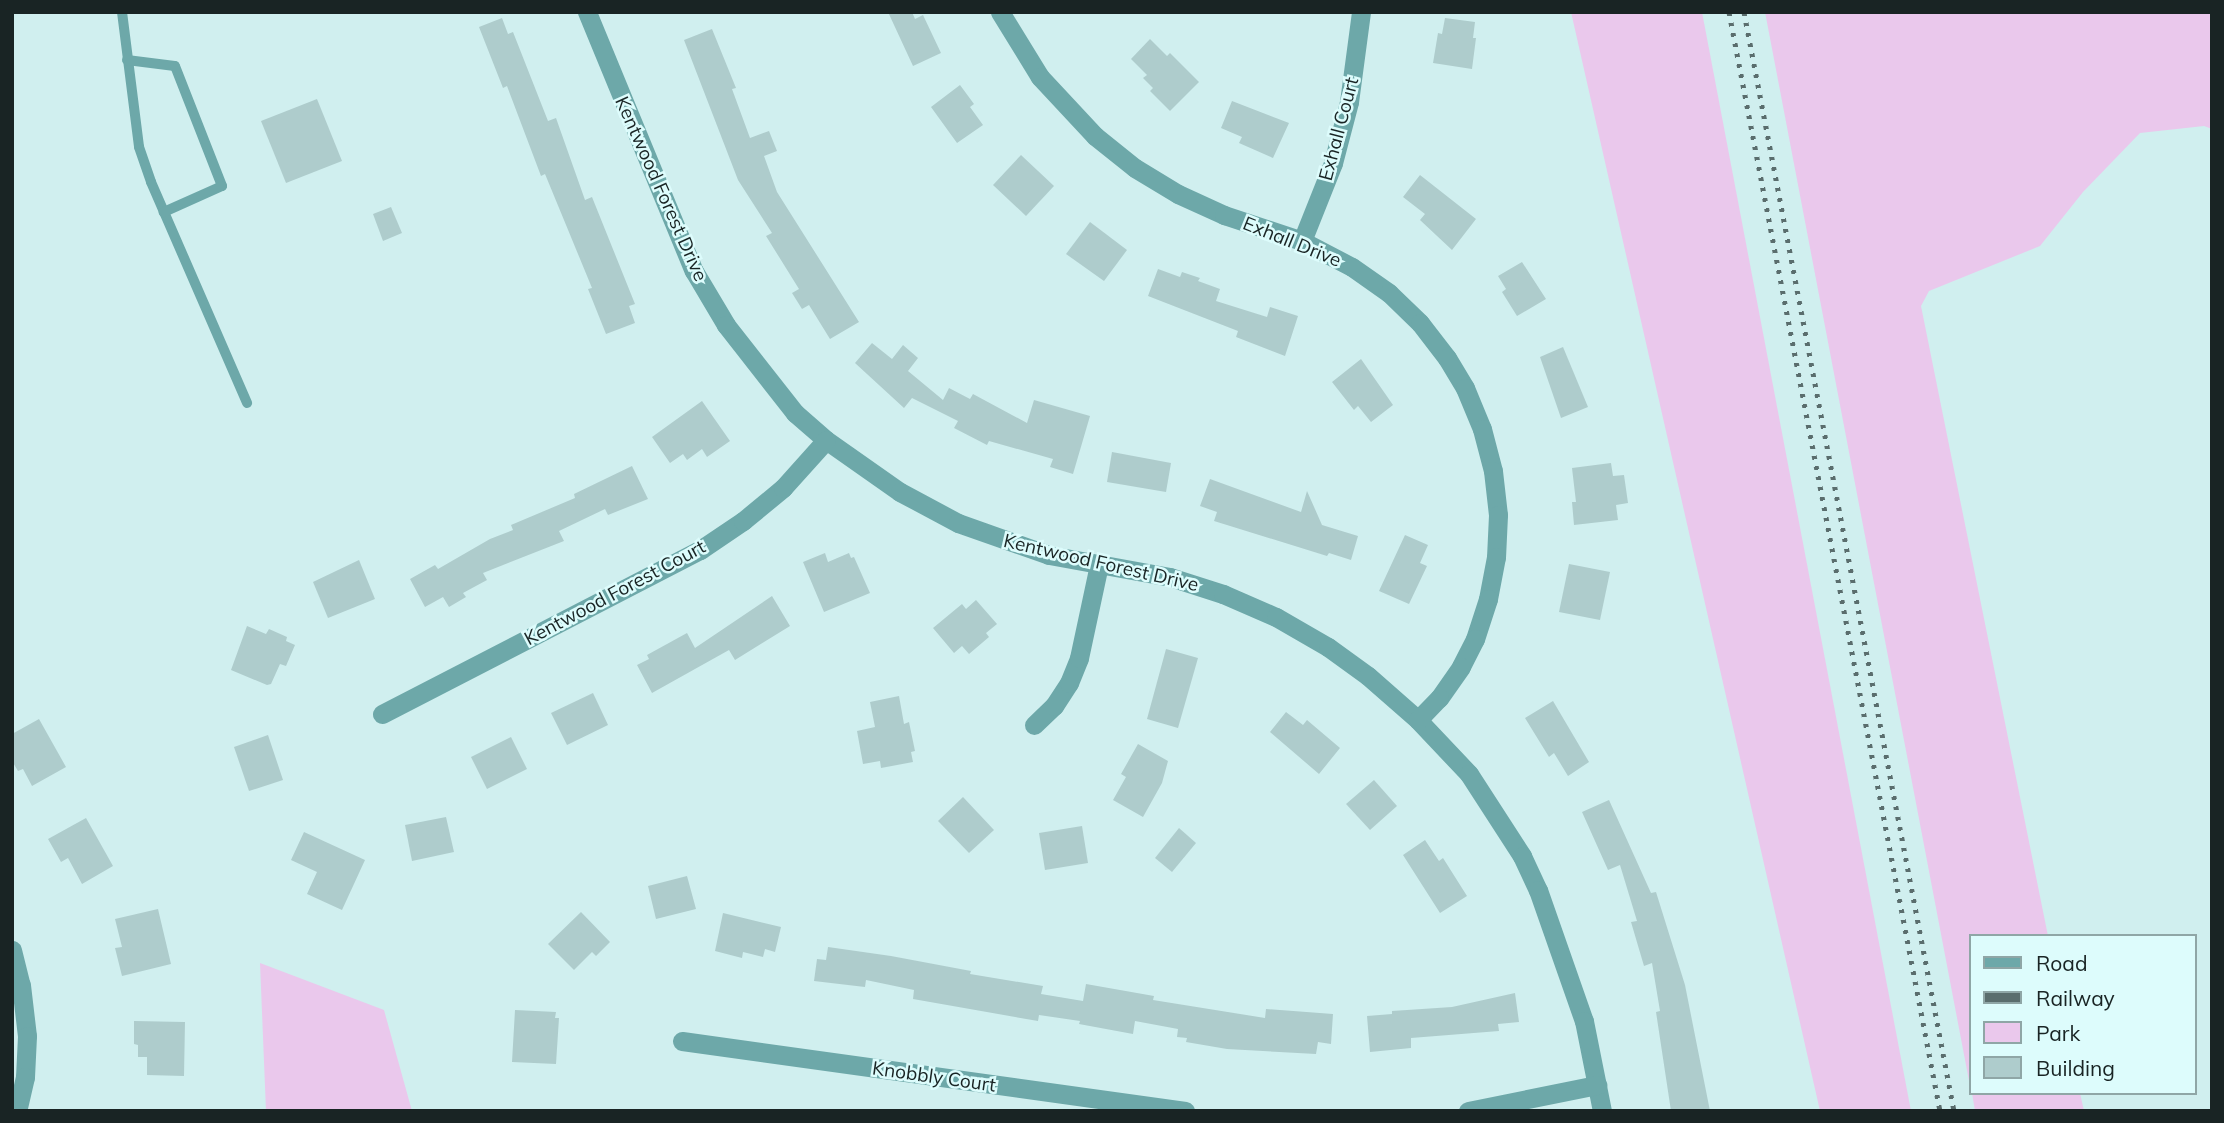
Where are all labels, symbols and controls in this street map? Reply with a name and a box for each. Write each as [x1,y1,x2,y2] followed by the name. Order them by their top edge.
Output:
[1314,75,1364,183] street label: Exhall Court
[610,93,712,285] street label: Kentwood Forest Drive
[1240,212,1344,272] street label: Exhall Drive
[1001,529,1201,597] street label: Kentwood Forest Drive
[521,536,709,650] street label: Kentwood Forest Court
[1968,934,2196,1095] legend
[2036,950,2087,976] text: Road
[2036,985,2115,1011] text: Railway
[2036,1020,2080,1046] text: Park
[2036,1055,2115,1081] text: Building
[871,1057,997,1097] street label: Knobbly Court

